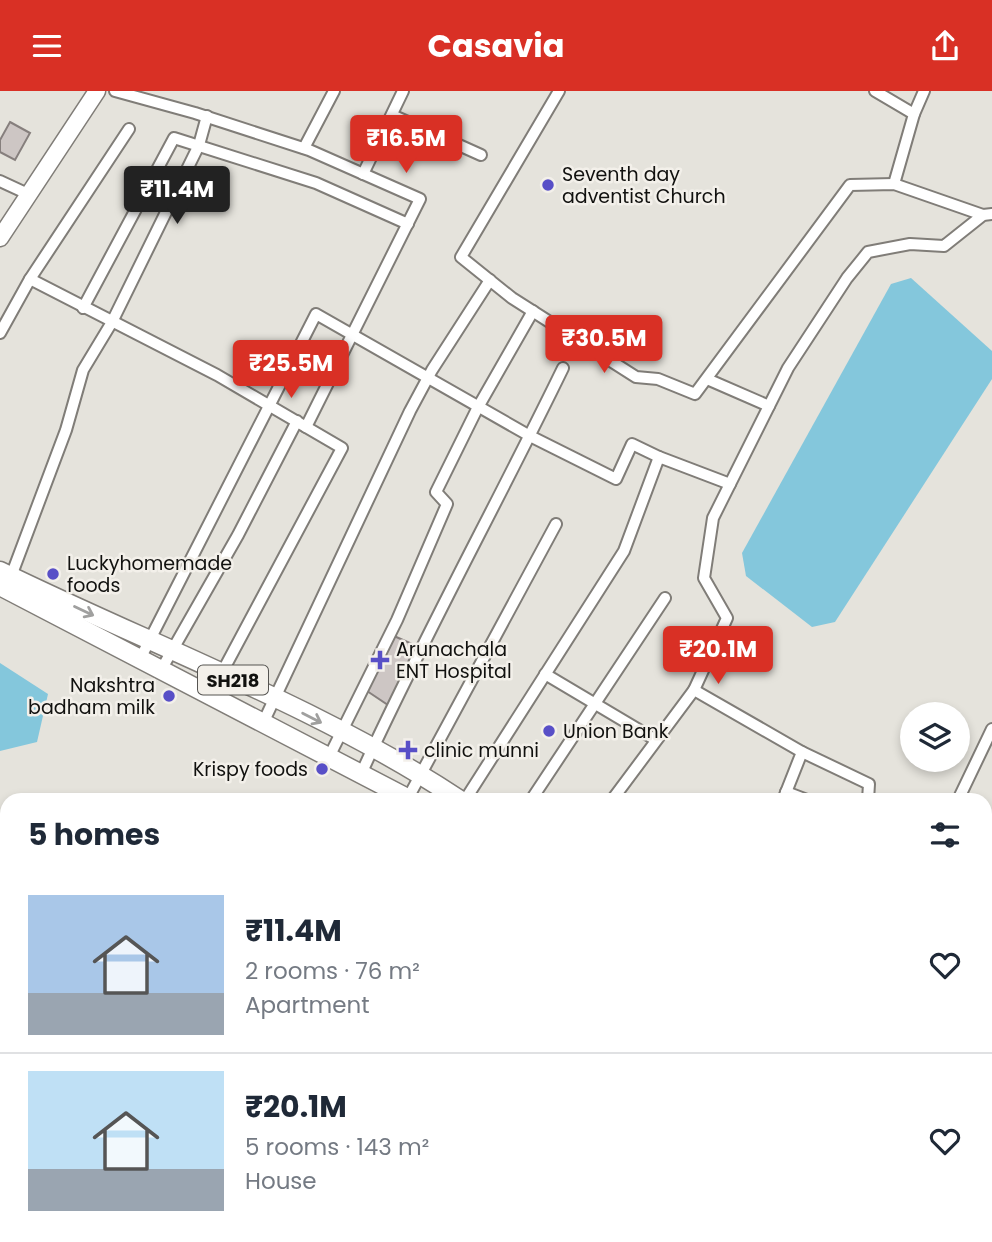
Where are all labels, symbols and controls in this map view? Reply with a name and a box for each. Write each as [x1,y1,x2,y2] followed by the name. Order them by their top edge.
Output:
[428,23,564,68] text: Casavia
[28,27,66,65] icon: menu
[926,27,964,65] icon: share
[349,115,463,175] pin: ₹16.5M
[366,122,446,154] text: ₹16.5M
[562,161,726,210] place label: Seventh day adventist Church
[120,167,234,226] pin: ₹11.4M
[140,173,214,205] text: ₹11.4M
[540,177,556,193] marker: Seventh day adventist Church
[547,315,661,375] pin: ₹30.5M
[561,322,647,354] text: ₹30.5M
[234,341,348,400] pin: ₹25.5M
[249,347,333,379] text: ₹25.5M
[67,550,232,599] place label: Luckyhomemade foods
[45,566,61,582] marker: Luckyhomemade foods
[73,605,94,618] one-way arrow
[661,627,775,686] pin: ₹20.1M
[679,633,757,665] text: ₹20.1M
[396,636,512,685] place label: Arunachala ENT Hospital
[370,650,390,670] marker: Arunachala ENT Hospital
[198,665,268,695] road number: SH218
[28,672,155,721] place label: Nakshtra badham milk
[161,688,177,704] marker: Nakshtra badham milk
[900,702,970,772] map controls
[900,702,970,772] button: layers
[301,711,322,725] one-way arrow
[563,718,669,745] place label: Union Bank
[541,723,557,739] marker: Union Bank
[424,737,539,764] place label: clinic munni
[398,740,418,760] marker: clinic munni
[193,756,308,783] place label: Krispy foods
[314,761,330,777] marker: Krispy foods
[28,813,160,856] text: 5 homes
[926,816,964,854] icon: filters
[245,909,342,952] text: ₹11.4M
[84,923,168,1007] icon: home
[926,946,964,984] icon: heart
[245,955,420,987] text: 2 rooms · 76 m²
[245,989,370,1021] text: Apartment
[245,1085,347,1128] text: ₹20.1M
[84,1099,168,1183] icon: home
[926,1122,964,1160] icon: heart
[245,1131,429,1163] text: 5 rooms · 143 m²
[245,1165,317,1197] text: House

